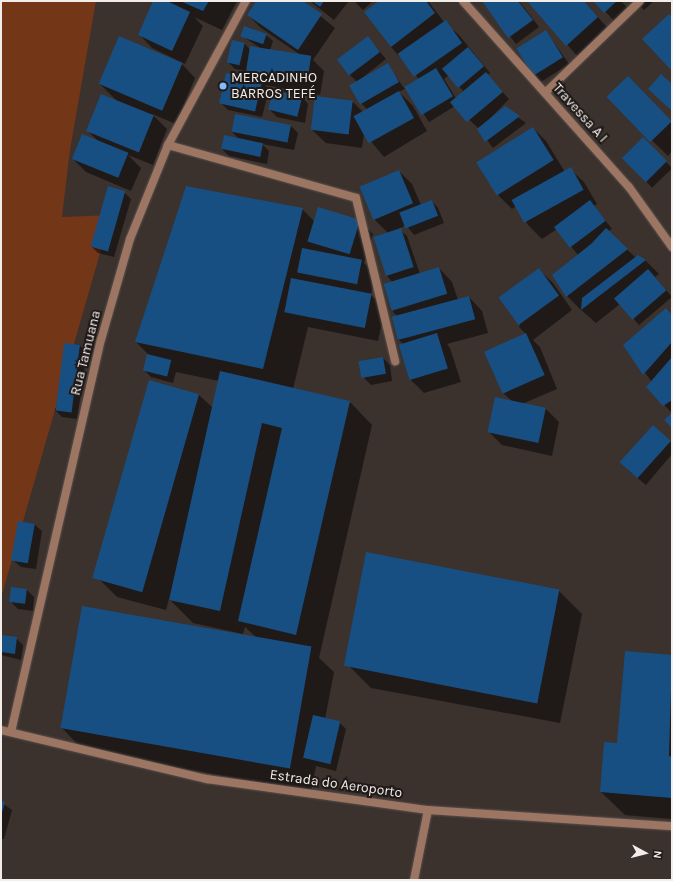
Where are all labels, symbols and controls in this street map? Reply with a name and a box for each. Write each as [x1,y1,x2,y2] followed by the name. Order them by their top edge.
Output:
[231,70,317,102] place label: MERCADINHO BARROS TEFÉ
[549,80,611,146] street label: Travessa A I
[218,81,228,91] marker: MERCADINHO BARROS TEFÉ
[67,309,105,397] street label: Rua Tamuana
[269,766,403,802] street label: Estrada do Aeroporto
[625,833,665,873] north arrow
[650,850,664,859] text: N

